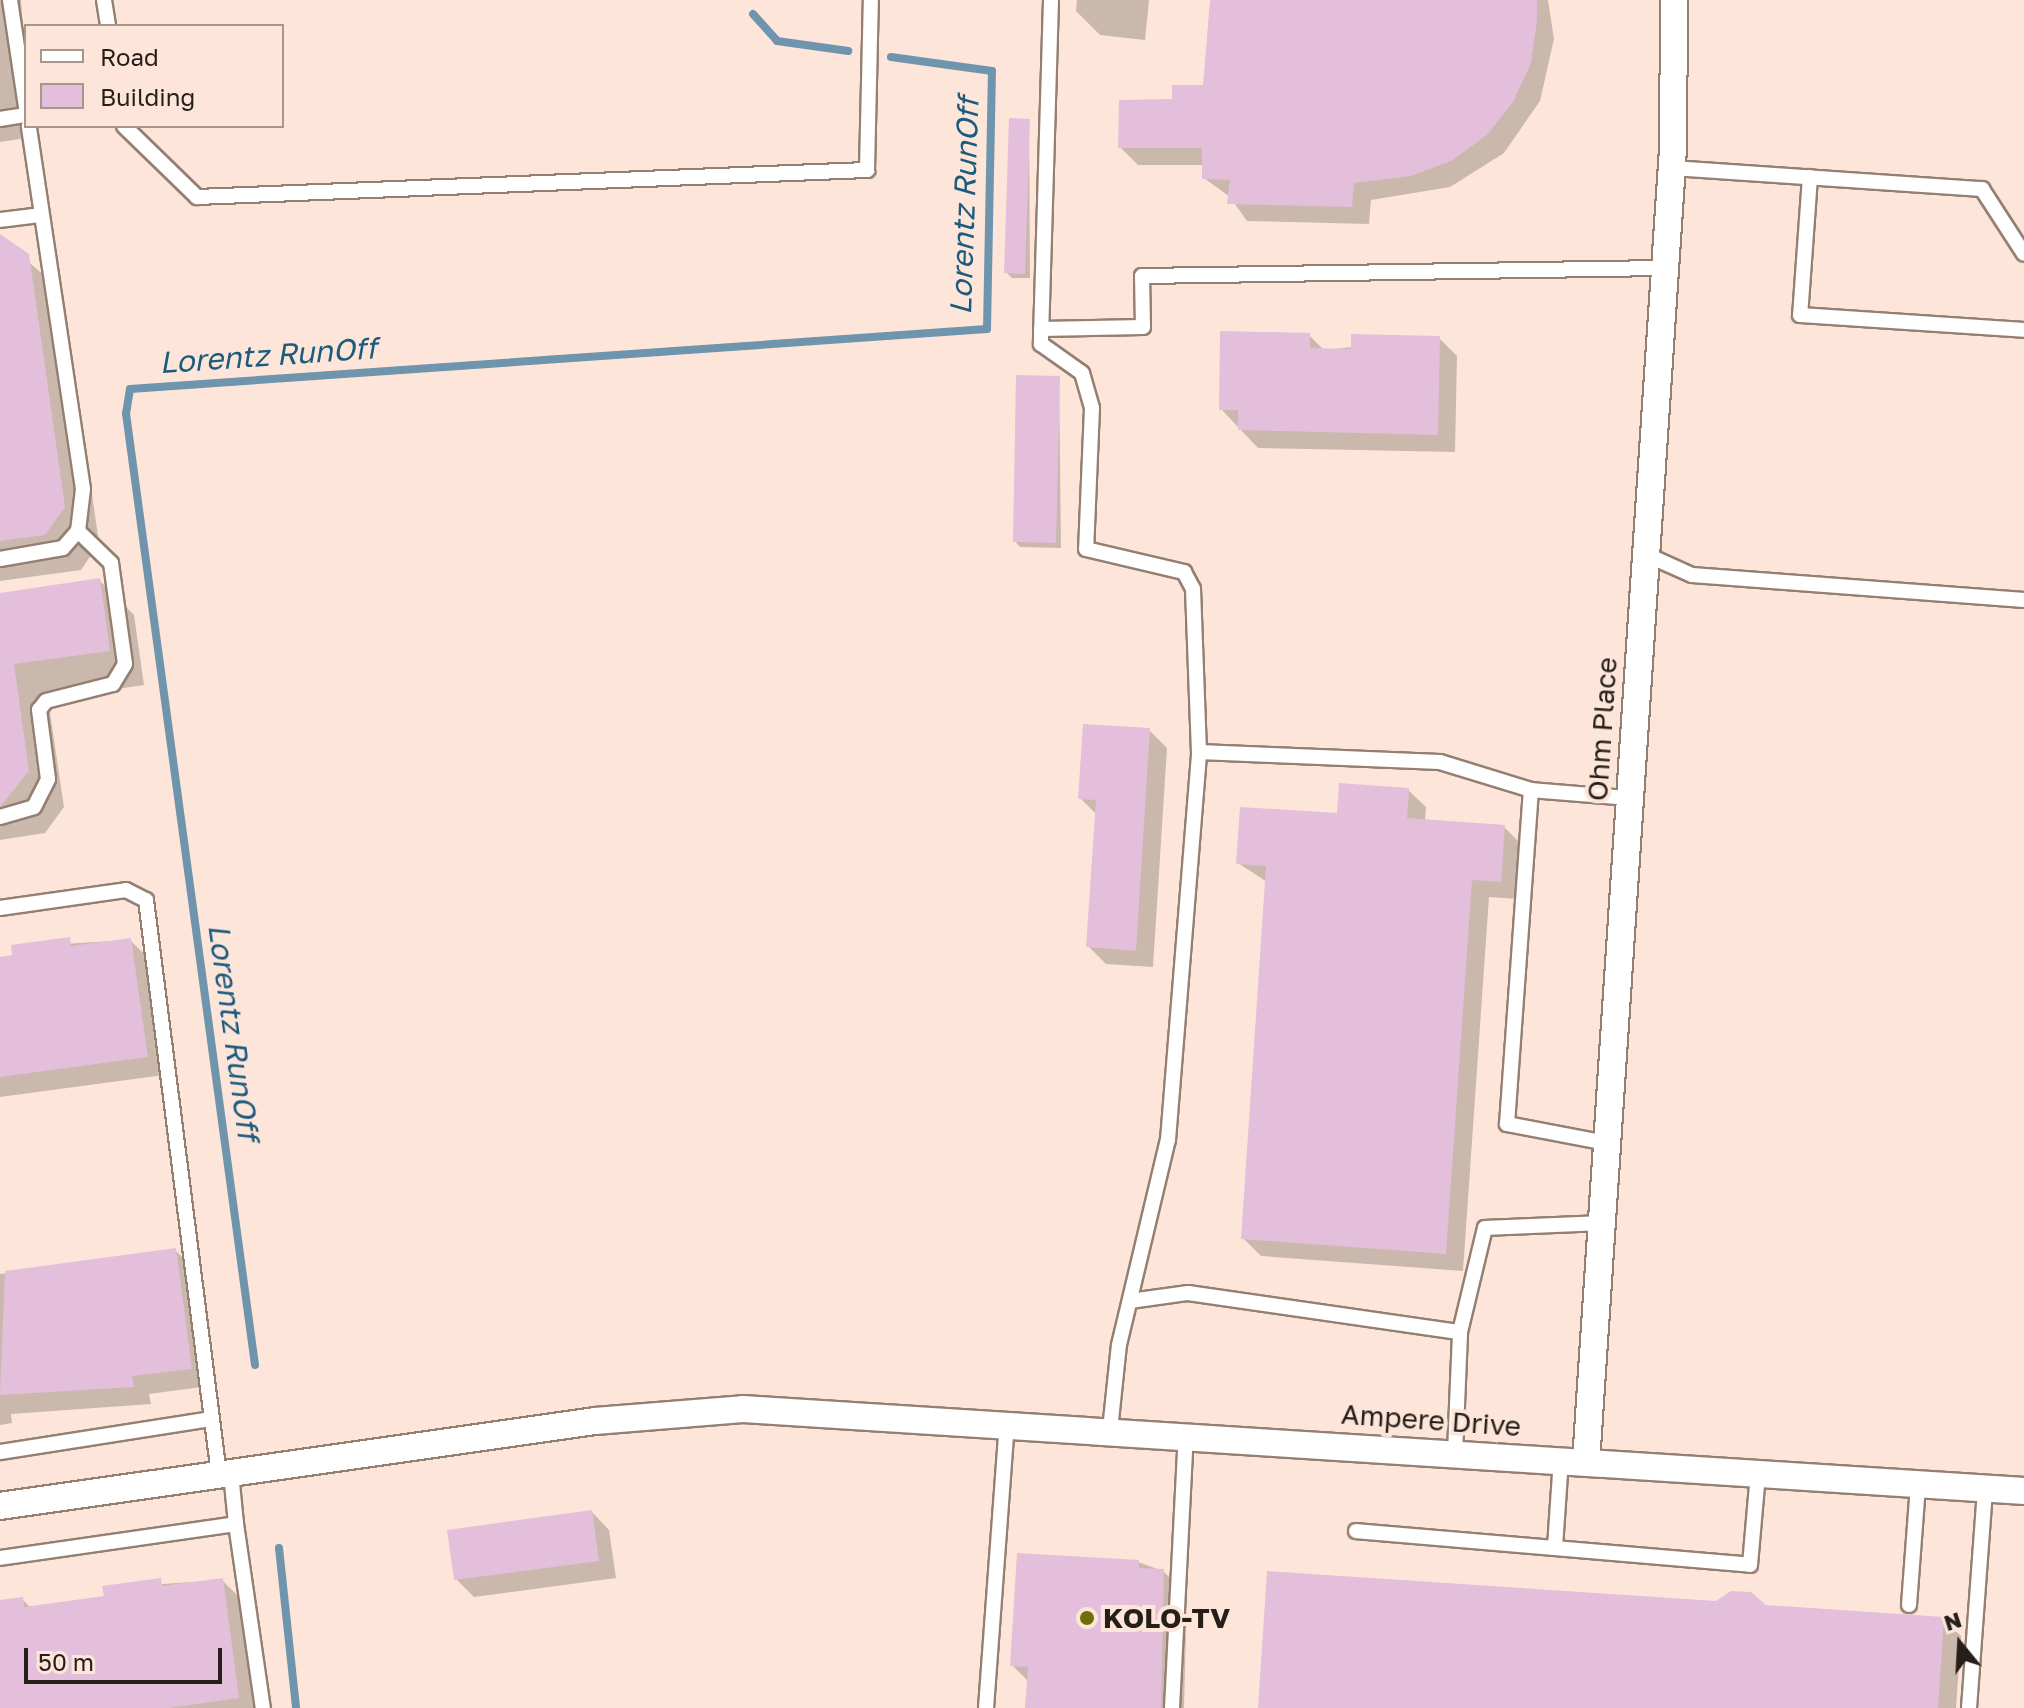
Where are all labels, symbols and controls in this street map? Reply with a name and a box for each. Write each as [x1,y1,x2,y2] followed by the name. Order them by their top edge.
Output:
[24,24,284,128] legend
[100,42,159,71] text: Road
[100,82,195,111] text: Building
[942,96,986,316] water label: Lorentz RunOff
[158,329,378,381] water label: Lorentz RunOff
[1580,656,1624,802] street label: Ohm Place
[201,922,267,1142] water label: Lorentz RunOff
[1340,1397,1522,1443] street label: Ampere Drive
[1103,1601,1230,1635] place label: KOLO-TV
[1920,1604,2000,1684] north arrow
[1940,1605,1965,1636] text: N
[1078,1609,1096,1627] marker: KOLO-TV
[28,1632,226,1682] scale bar
[38,1647,94,1676] text: 50 m

